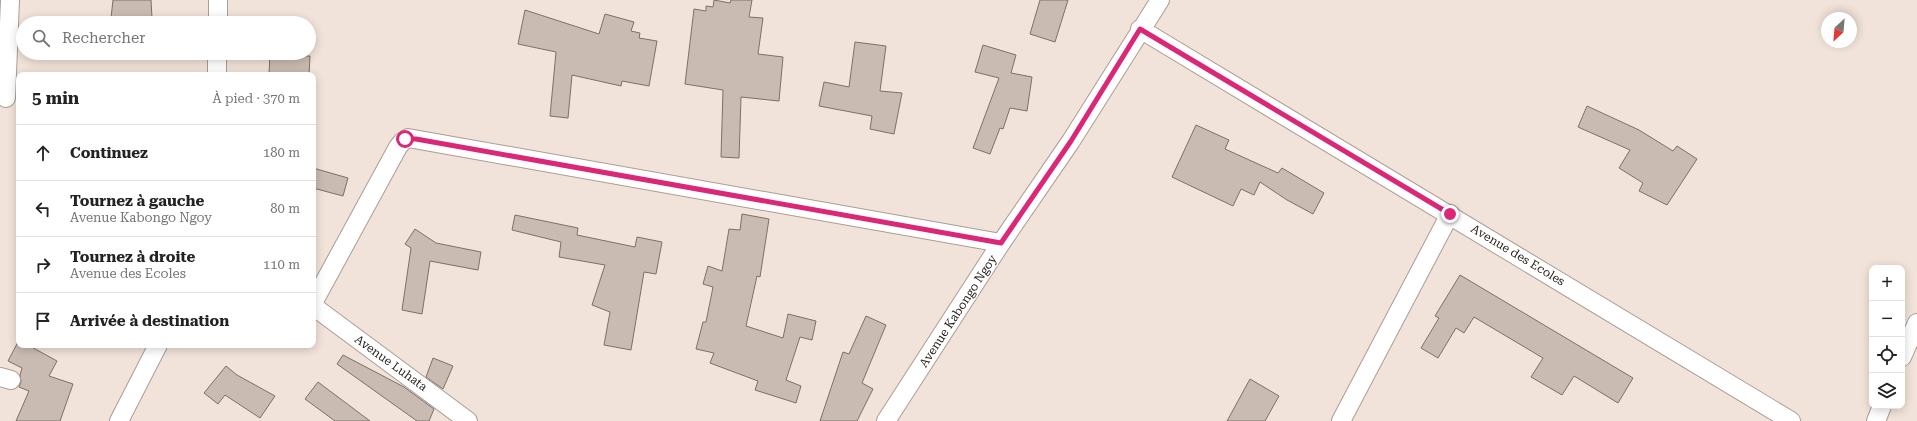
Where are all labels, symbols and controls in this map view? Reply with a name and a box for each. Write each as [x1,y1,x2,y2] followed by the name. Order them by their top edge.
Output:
[1821,12,1857,48] north arrow
[16,16,316,60] search box
[30,27,52,49] icon: search
[62,29,145,47] text: Rechercher
[32,88,79,108] text: 5 min
[213,91,300,106] text: À pied · 370 m
[396,130,414,148] route start
[32,142,54,164] icon: ahead
[70,144,148,162] text: Continuez
[263,145,300,160] text: 180 m
[70,192,204,210] text: Tournez à gauche
[32,198,54,220] icon: left
[270,201,300,216] text: 80 m
[1441,205,1459,223] route end
[70,210,212,225] text: Avenue Kabongo Ngoy
[1469,221,1568,289] street label: Avenue des Ecoles
[70,248,195,266] text: Tournez à droite
[916,251,1000,370] street label: Avenue Kabongo Ngoy
[32,254,54,276] icon: right
[263,257,300,272] text: 110 m
[1869,265,1905,409] map controls
[1869,265,1905,301] button: +
[70,266,186,281] text: Avenue des Ecoles
[1869,301,1905,337] button: −
[32,310,54,332] icon: arrive
[70,312,229,330] text: Arrivée à destination
[352,332,430,394] street label: Avenue Luhata
[1869,337,1905,373] button: locate
[1869,373,1905,409] button: layers

